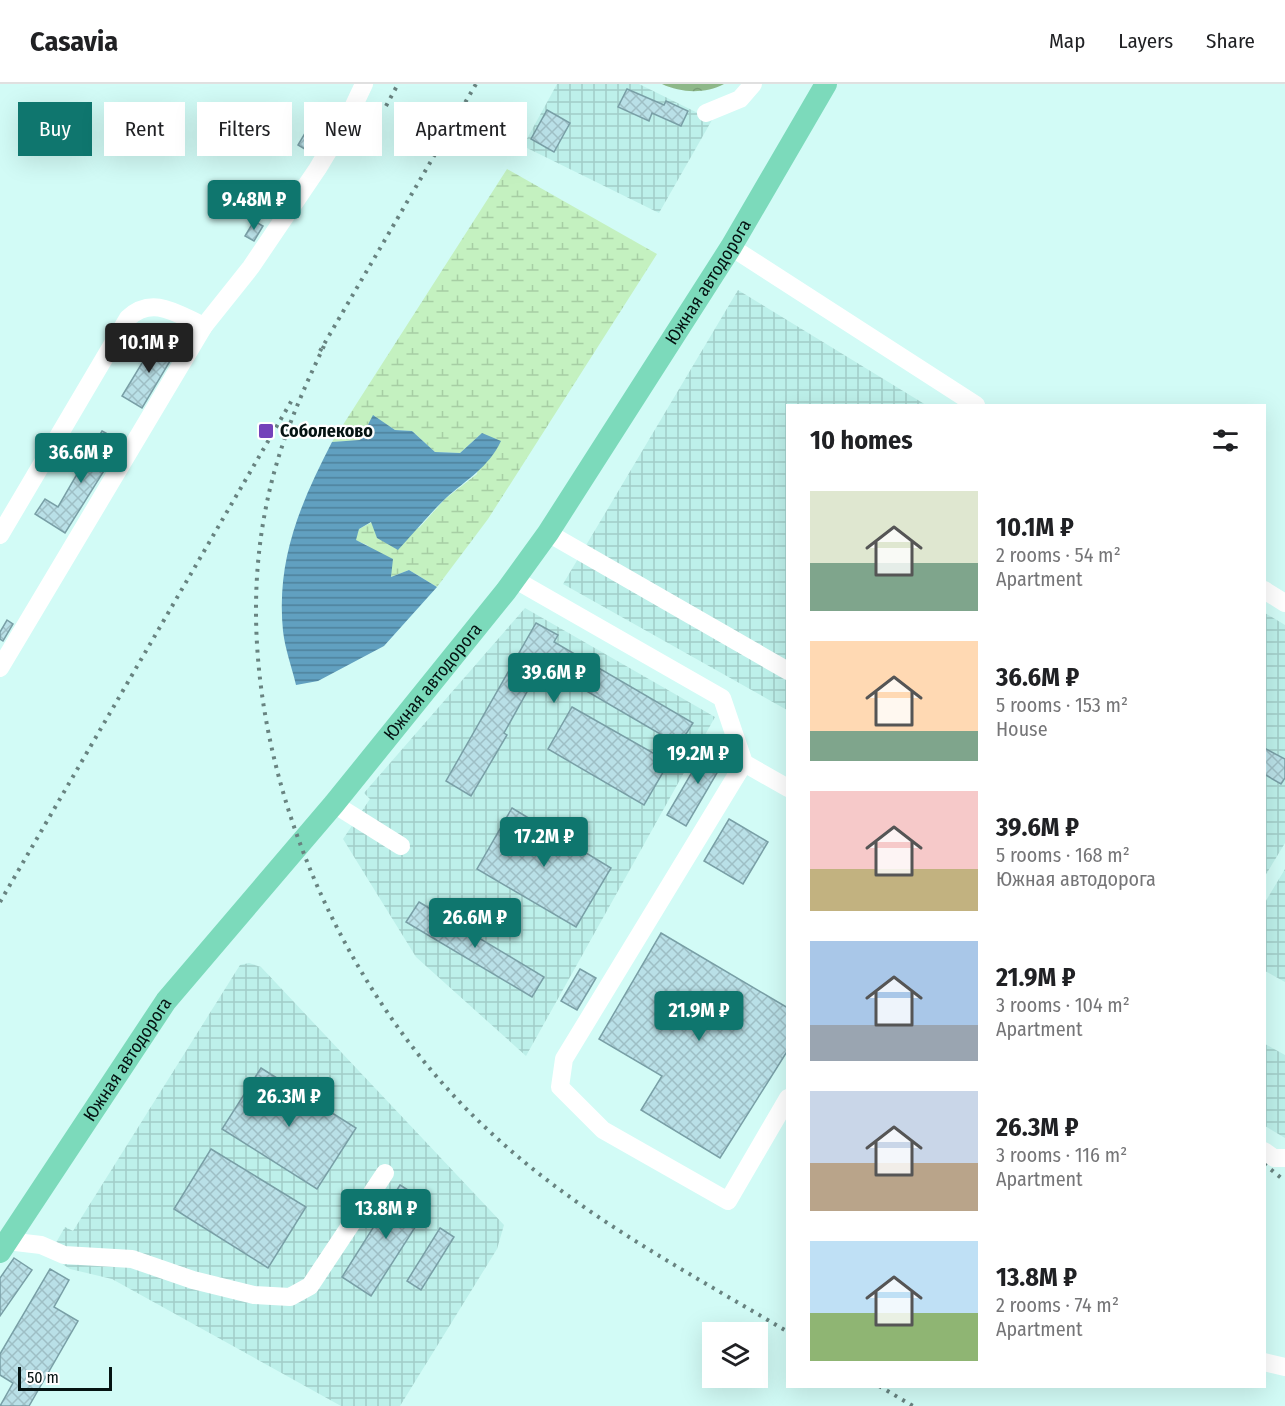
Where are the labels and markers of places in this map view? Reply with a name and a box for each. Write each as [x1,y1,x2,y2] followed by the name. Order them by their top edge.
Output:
[199,180,309,231] pin: 9.48M ₽
[94,323,204,374] pin: 10.1M ₽
[280,420,373,442] place label: Соболеково
[257,422,275,440] marker: Соболеково
[26,433,136,484] pin: 36.6M ₽
[499,653,609,704] pin: 39.6M ₽
[643,734,753,785] pin: 19.2M ₽
[489,817,599,868] pin: 17.2M ₽
[420,898,530,949] pin: 26.6M ₽
[644,991,754,1042] pin: 21.9M ₽
[234,1077,344,1128] pin: 26.3M ₽
[331,1189,441,1240] pin: 13.8M ₽

